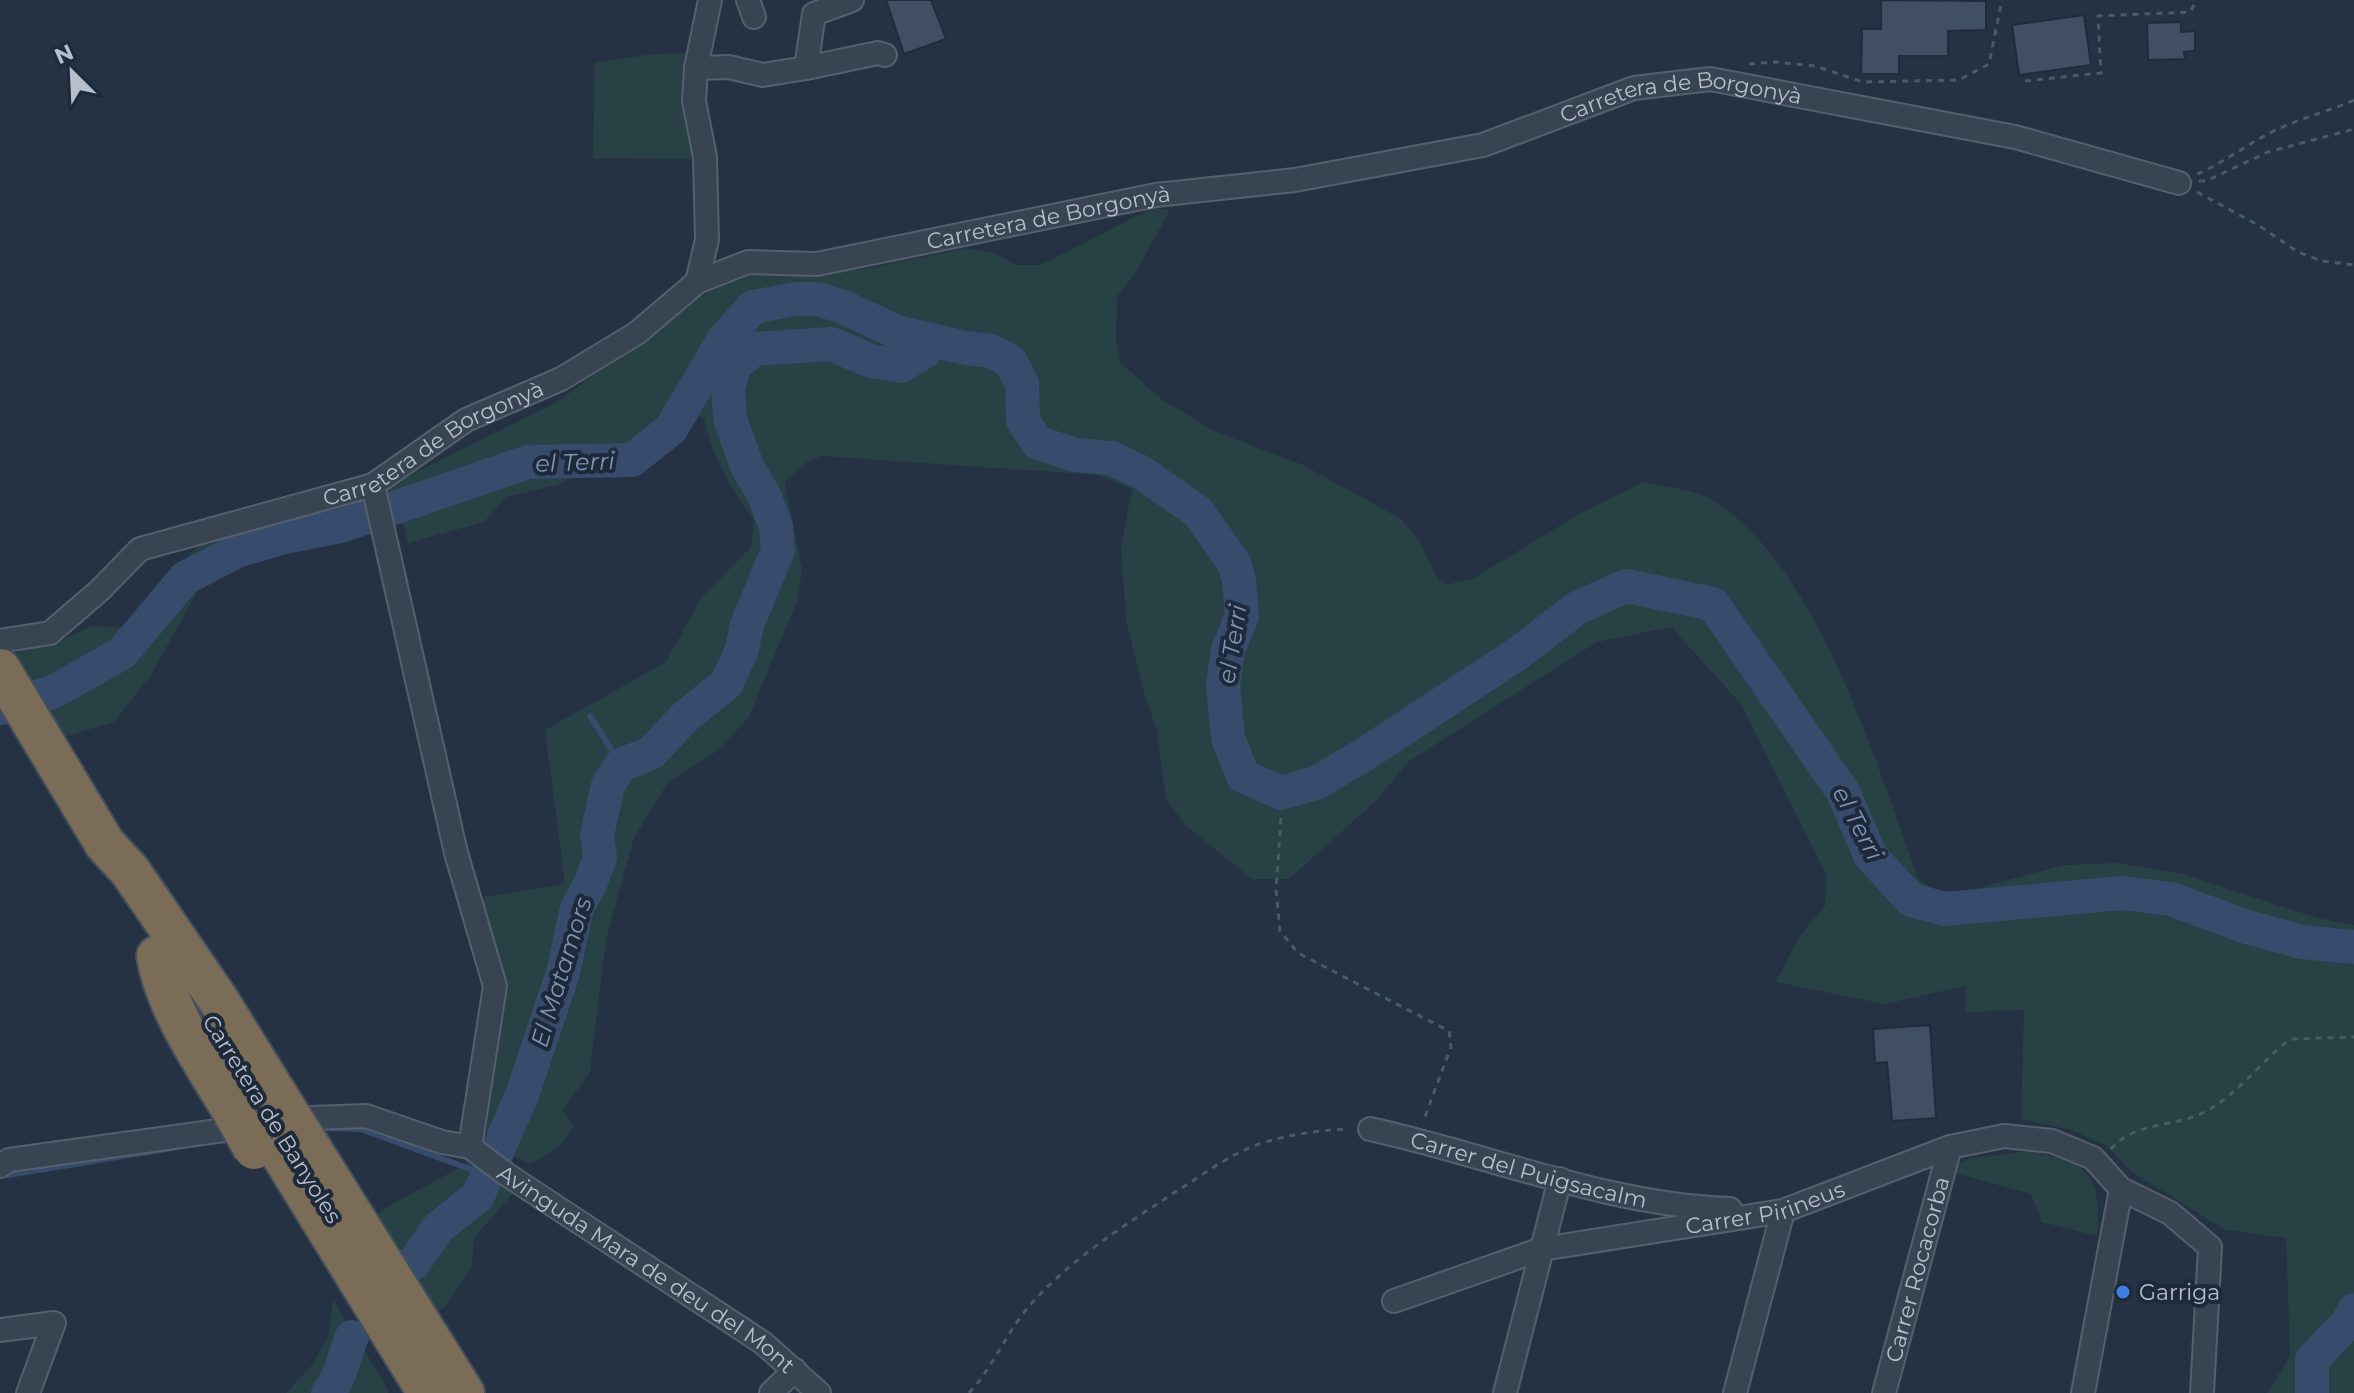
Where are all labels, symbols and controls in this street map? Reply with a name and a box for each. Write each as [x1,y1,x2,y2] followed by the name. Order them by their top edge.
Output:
[32,32,112,112] north arrow
[50,38,78,70] text: N
[1556,65,1804,128] street label: Carretera de Borgonyà
[924,180,1172,255] street label: Carretera de Borgonyà
[320,375,548,512] street label: Carretera de Borgonyà
[535,446,616,478] water label: el Terri
[1211,602,1253,686] water label: el Terri
[1827,781,1890,865] water label: el Terri
[524,893,598,1051] water label: El Matamors
[197,1010,347,1228] street label: Carretera de Banyoles
[1408,1126,1649,1213] street label: Carrer del Puigsacalm
[493,1159,801,1379] street label: Avinguda Mara de deu del Mont
[1879,1174,1955,1365] street label: Carrer Rocacorba
[1683,1175,1849,1240] street label: Carrer Pirineus
[2139,1279,2220,1306] place label: Garriga
[2114,1283,2132,1301] marker: Garriga

